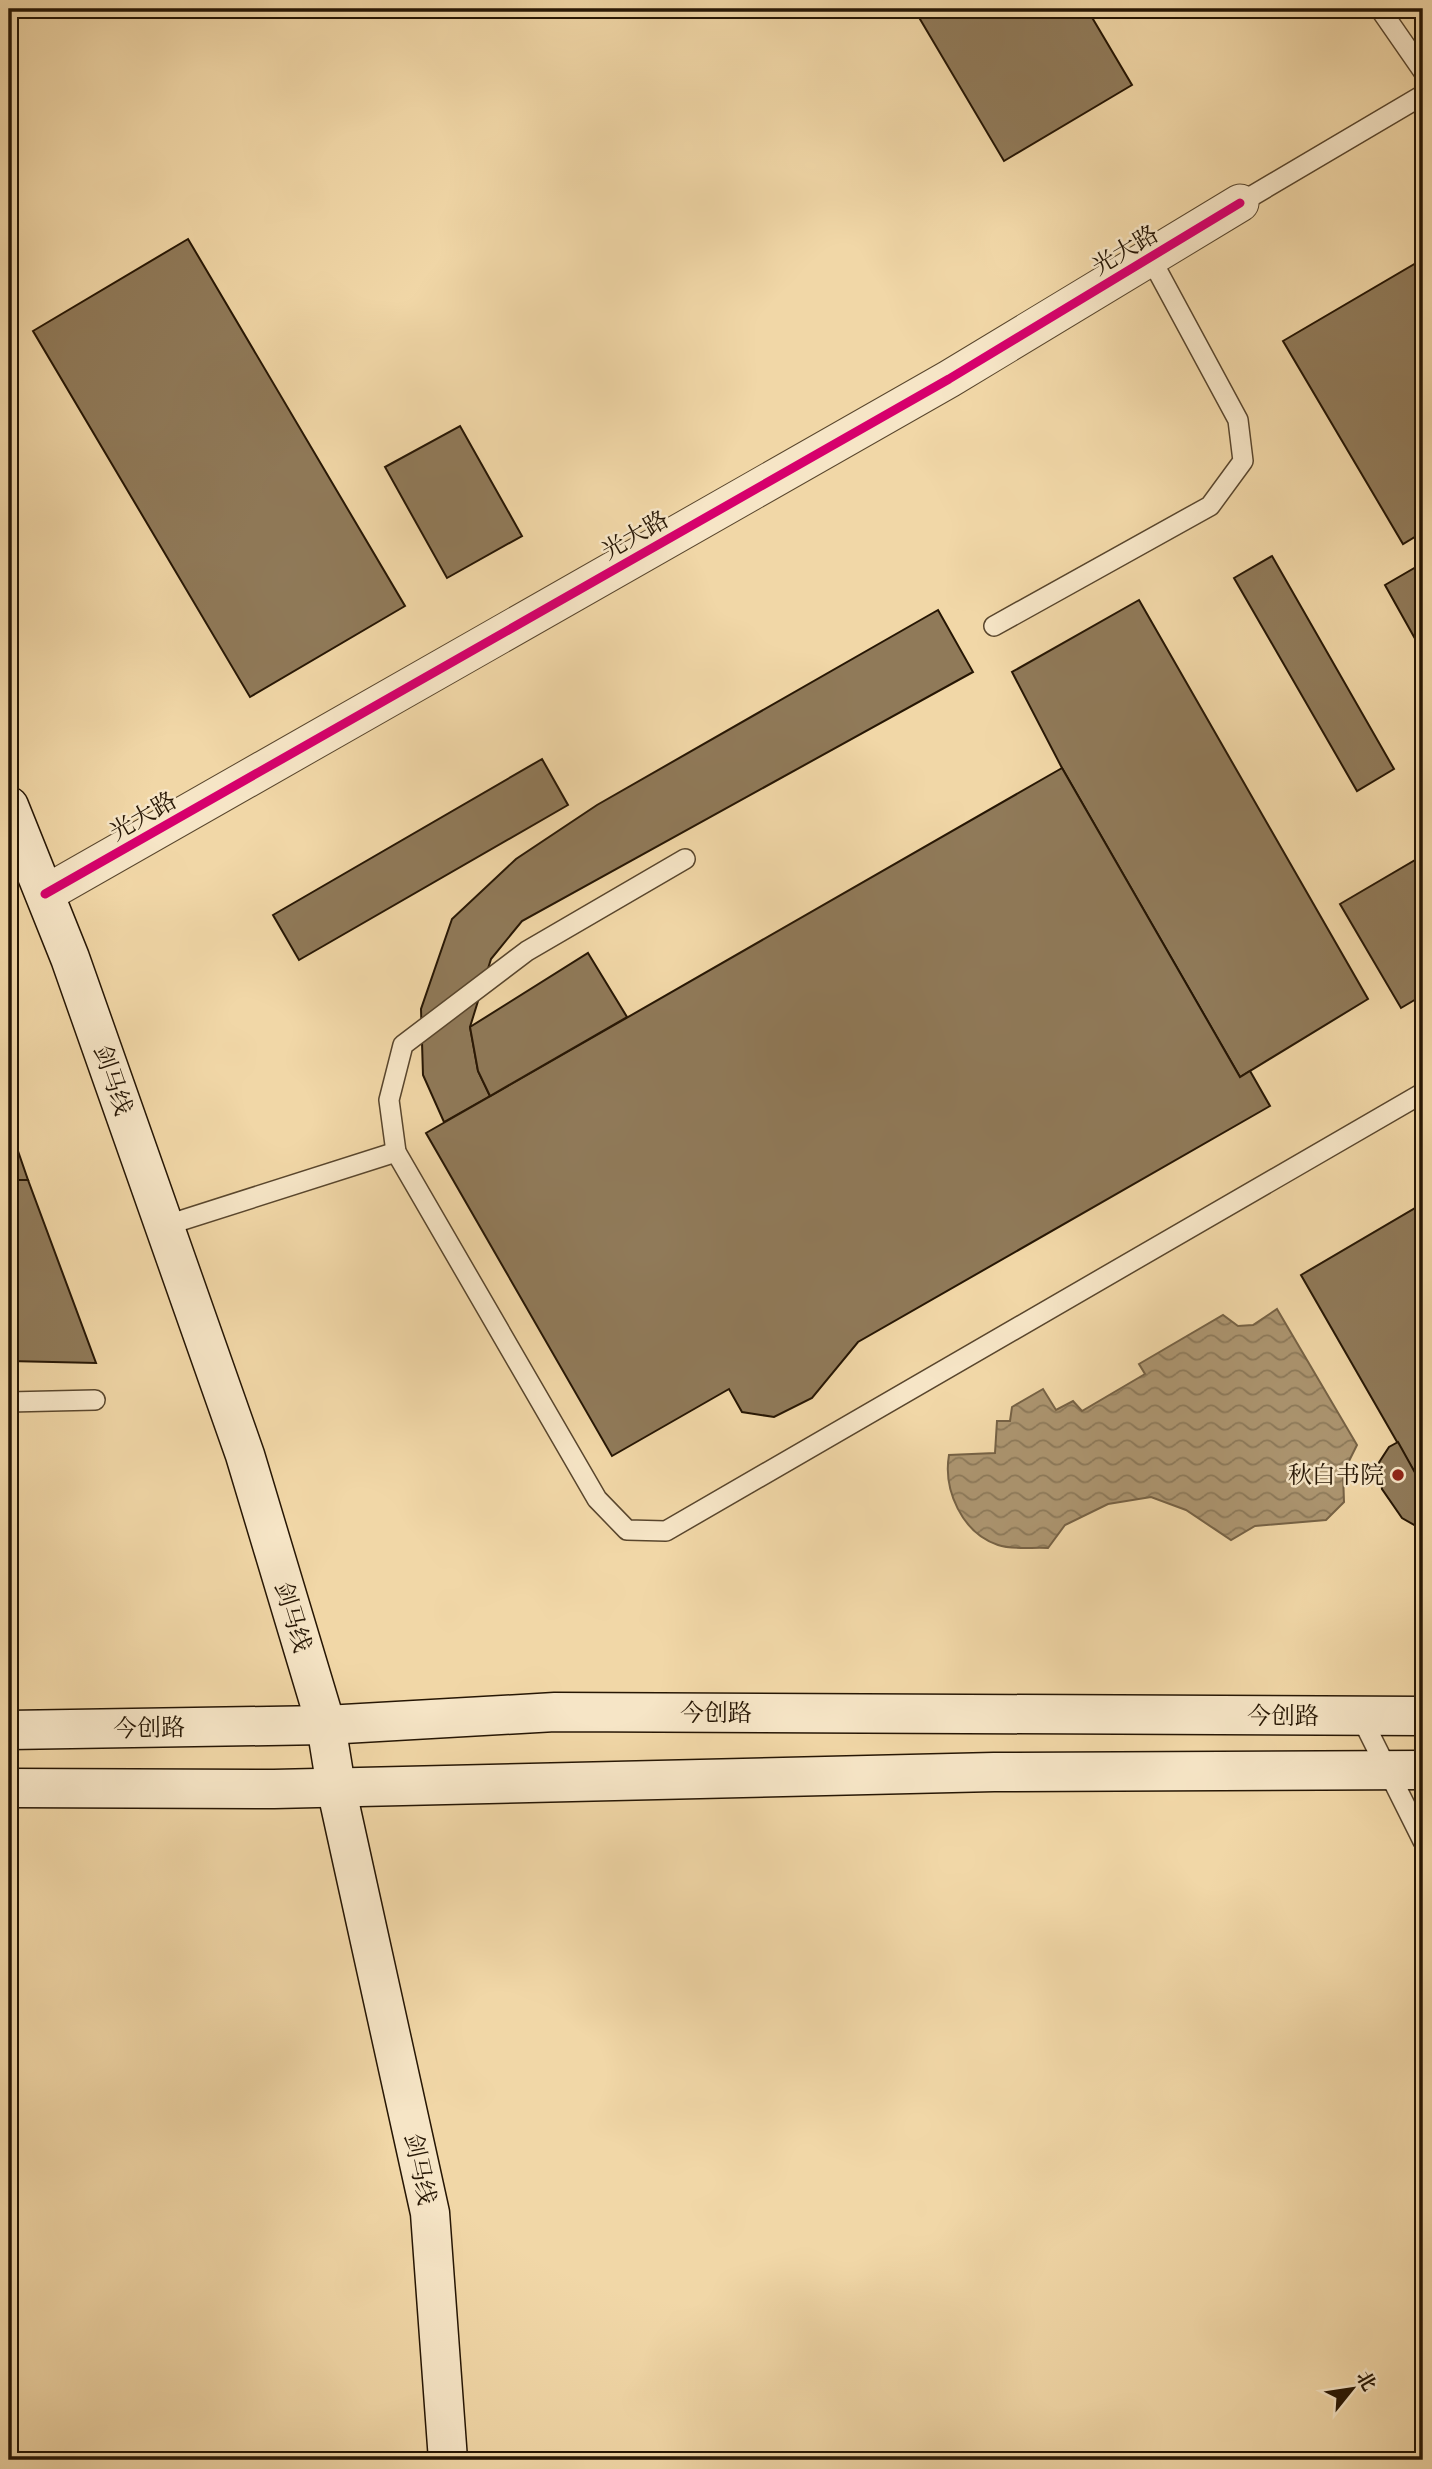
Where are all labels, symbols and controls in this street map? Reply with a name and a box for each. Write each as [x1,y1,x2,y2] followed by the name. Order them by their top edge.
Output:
[1085,216,1165,283] street label: 光大路
[595,501,675,568] street label: 光大路
[103,782,183,849] street label: 光大路
[85,1040,142,1120] street label: 剑马线
[1288,1457,1384,1492] place label: 秋白书院
[1390,1467,1406,1483] marker: 秋白书院
[266,1577,321,1656] street label: 剑马线
[680,1695,752,1730] street label: 今创路
[1247,1698,1319,1733] street label: 今创路
[113,1709,185,1746] street label: 今创路
[396,2130,445,2208] street label: 剑马线
[1316,2354,1386,2424] north arrow
[1350,2365,1384,2396] text: 北

